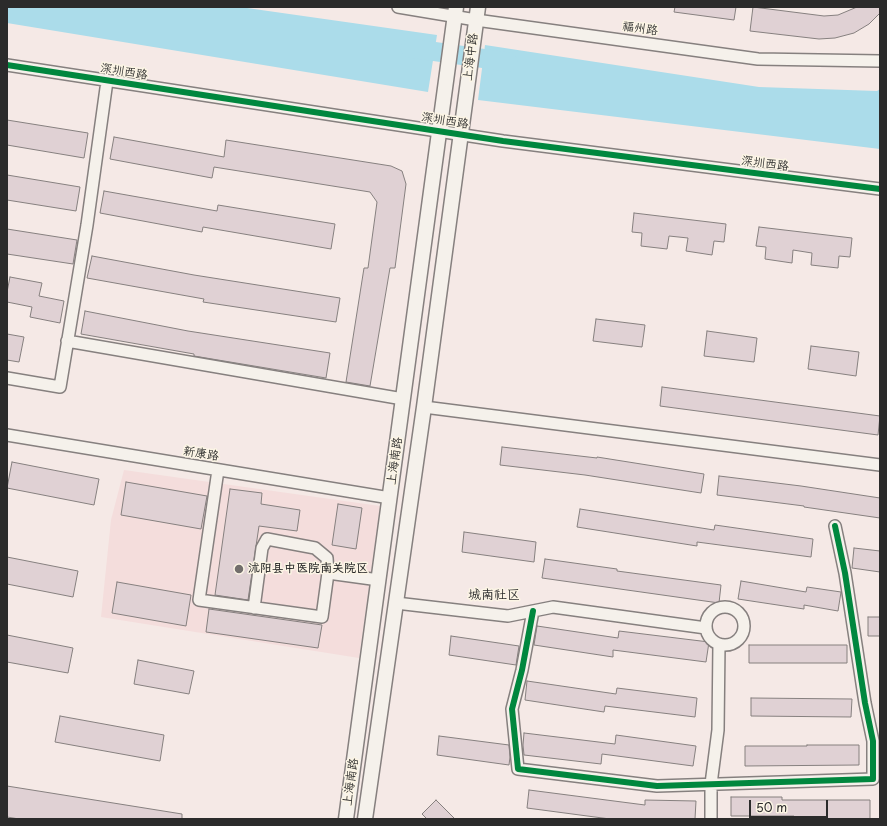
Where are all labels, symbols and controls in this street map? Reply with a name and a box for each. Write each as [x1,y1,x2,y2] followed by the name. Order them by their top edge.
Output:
[621,19,659,39] street label: 福州路
[461,32,481,82] street label: 上海中路
[99,61,149,83] street label: 深圳西路
[420,110,470,132] street label: 深圳西路
[740,154,790,174] street label: 深圳西路
[385,436,405,486] street label: 上海南路
[182,444,220,464] street label: 新康路
[248,562,368,576] place label: 沭阳县中医院南关院区
[233,563,245,575] marker: 沭阳县中医院南关院区
[468,587,520,603] district label: 城南社区
[341,757,361,807] street label: 上海南路
[751,792,830,818] scale bar
[756,798,787,816] text: 50 m

